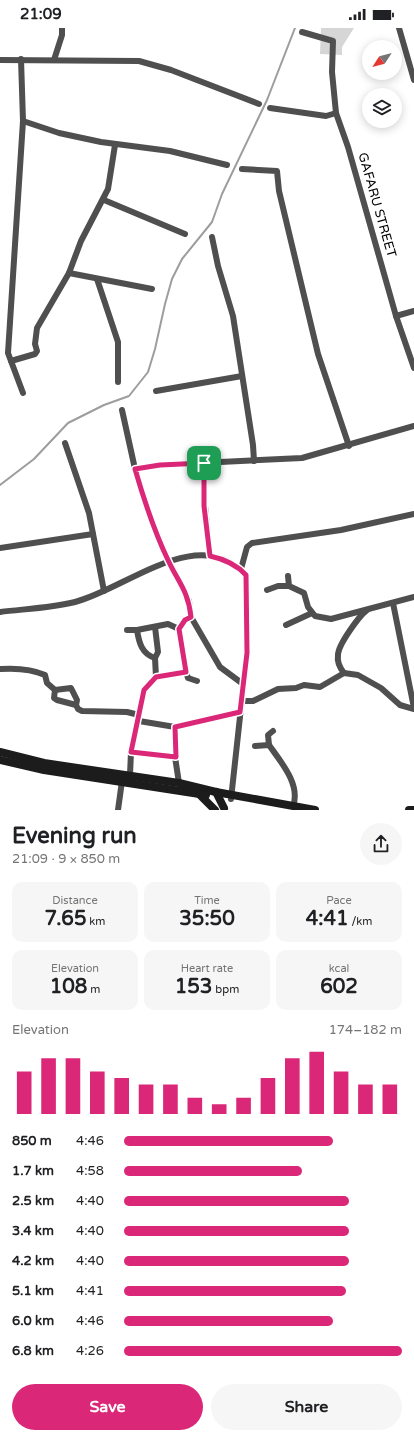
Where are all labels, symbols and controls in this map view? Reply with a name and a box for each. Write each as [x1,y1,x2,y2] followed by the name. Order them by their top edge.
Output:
[20,5,62,23] text: 21:09
[362,40,402,80] north arrow
[362,40,402,128] map controls
[362,88,402,128] button: layers
[354,151,400,259] street label: GAFARU STREET
[187,446,221,480] pin
[193,452,215,474] icon: arrive
[12,823,137,849] text: Evening run
[360,823,402,865] button: share
[12,851,120,867] text: 21:09 · 9 × 850 m
[52,894,98,907] text: Distance
[194,894,220,907] text: Time
[326,894,352,907] text: Pace
[45,907,86,931] text: 7.65
[179,907,235,931] text: 35:50
[306,907,349,931] text: 4:41
[86,915,105,928] text: km
[349,915,372,928] text: /km
[51,962,99,975] text: Elevation
[181,962,233,975] text: Heart rate
[329,962,349,975] text: kcal
[50,975,87,999] text: 108
[175,975,212,999] text: 153
[320,975,358,999] text: 602
[87,983,100,996] text: m
[212,983,239,996] text: bpm
[12,1022,69,1038] text: Elevation
[329,1022,402,1038] text: 174–182 m
[12,1133,52,1149] text: 850 m
[76,1133,104,1149] text: 4:46
[12,1163,54,1179] text: 1.7 km
[76,1163,104,1179] text: 4:58
[12,1193,54,1209] text: 2.5 km
[76,1193,104,1209] text: 4:40
[12,1223,54,1239] text: 3.4 km
[76,1223,104,1239] text: 4:40
[12,1253,54,1269] text: 4.2 km
[76,1253,104,1269] text: 4:40
[12,1283,54,1299] text: 5.1 km
[76,1283,104,1299] text: 4:41
[12,1313,54,1329] text: 6.0 km
[76,1313,104,1329] text: 4:46
[12,1343,54,1359] text: 6.8 km
[76,1343,104,1359] text: 4:26
[12,1384,203,1430] button: Save
[211,1384,402,1430] button: Share

